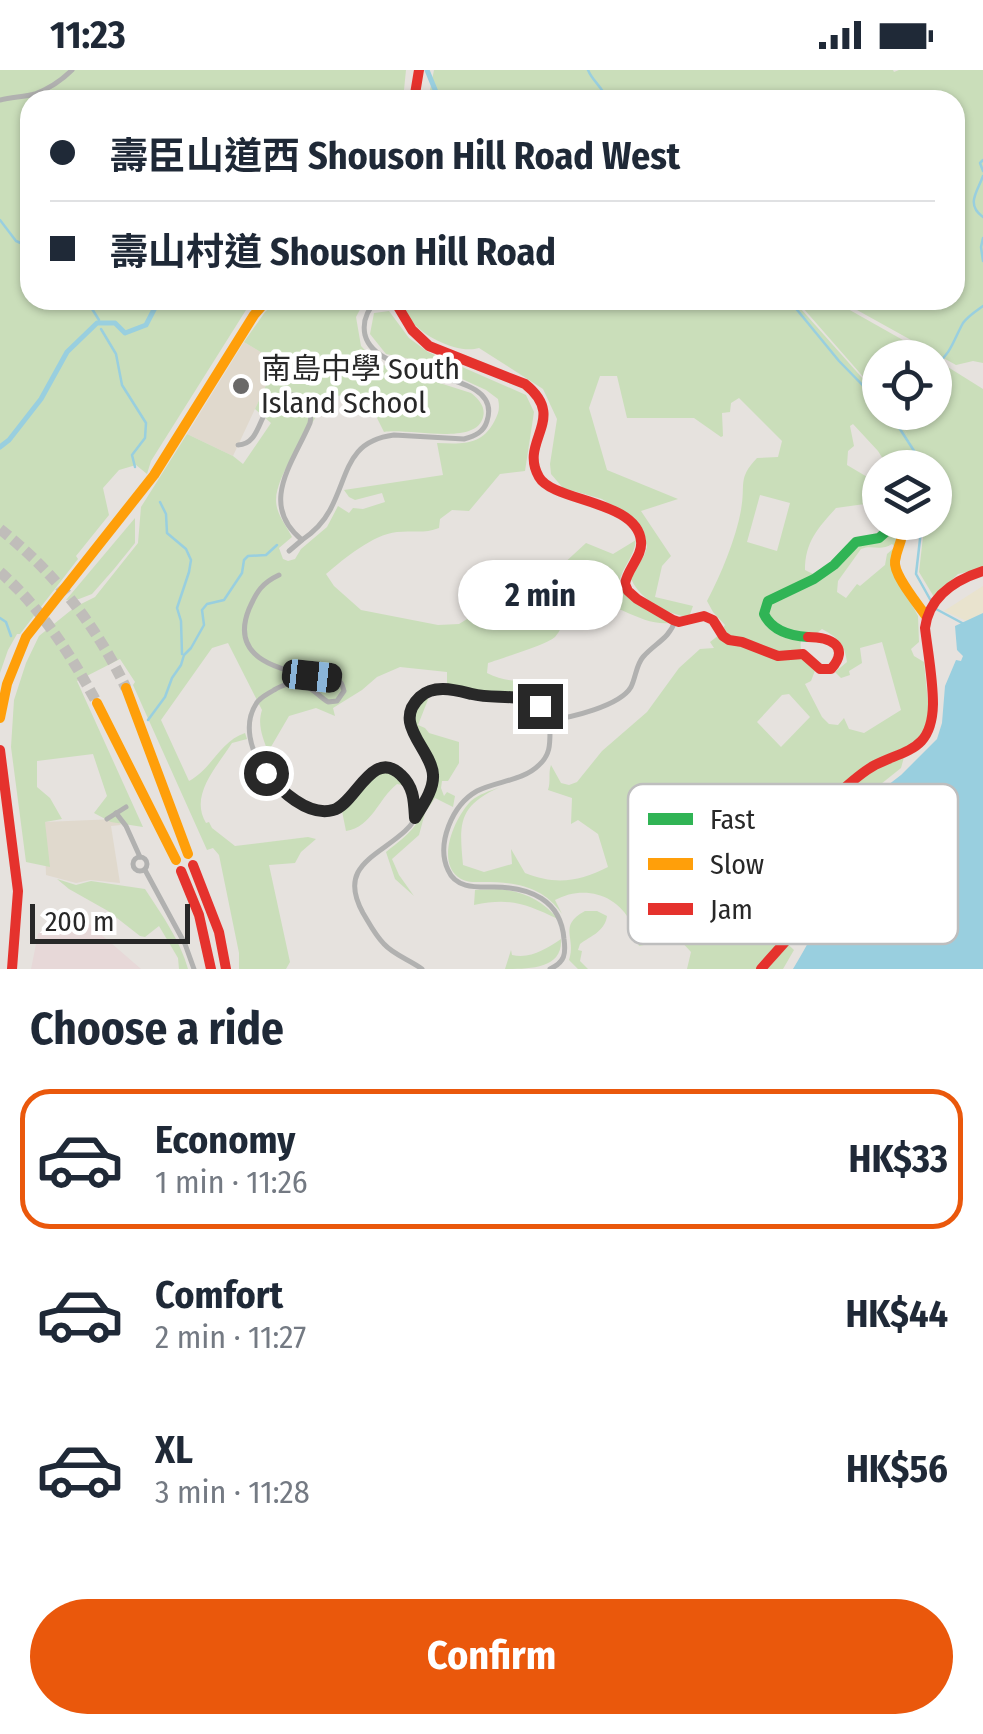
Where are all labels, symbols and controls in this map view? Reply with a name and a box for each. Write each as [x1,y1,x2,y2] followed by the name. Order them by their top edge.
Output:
[50,12,126,58] text: 11:23
[110,133,680,179] text: 壽臣山道西 Shouson Hill Road West
[110,229,556,275] text: 壽山村道 Shouson Hill Road
[862,340,952,540] map controls
[862,340,952,430] button: locate
[261,351,460,421] place label: 南島中學 South Island School
[230,375,252,397] marker: 南島中學 South Island School
[862,450,952,540] button: layers
[458,561,622,631] callout: 2 min
[505,576,576,614] text: 2 min
[281,658,343,694] car
[518,684,563,729] route end
[244,751,289,796] route start
[628,784,958,944] legend
[710,803,756,836] text: Fast
[710,848,764,881] text: Slow
[710,893,753,926] text: Jam
[30,899,190,944] scale bar
[45,905,115,938] text: 200 m
[30,1002,284,1056] text: Choose a ride
[35,1114,125,1204] icon: car
[155,1117,295,1163] text: Economy
[849,1136,948,1182] text: HK$33
[155,1163,308,1201] text: 1 min · 11:26
[35,1269,125,1359] icon: car
[155,1272,283,1318] text: Comfort
[845,1291,948,1337] text: HK$44
[155,1318,306,1356] text: 2 min · 11:27
[35,1424,125,1514] icon: car
[155,1427,193,1473] text: XL
[846,1446,948,1492] text: HK$56
[155,1473,310,1511] text: 3 min · 11:28
[30,1599,953,1714] button: Confirm

